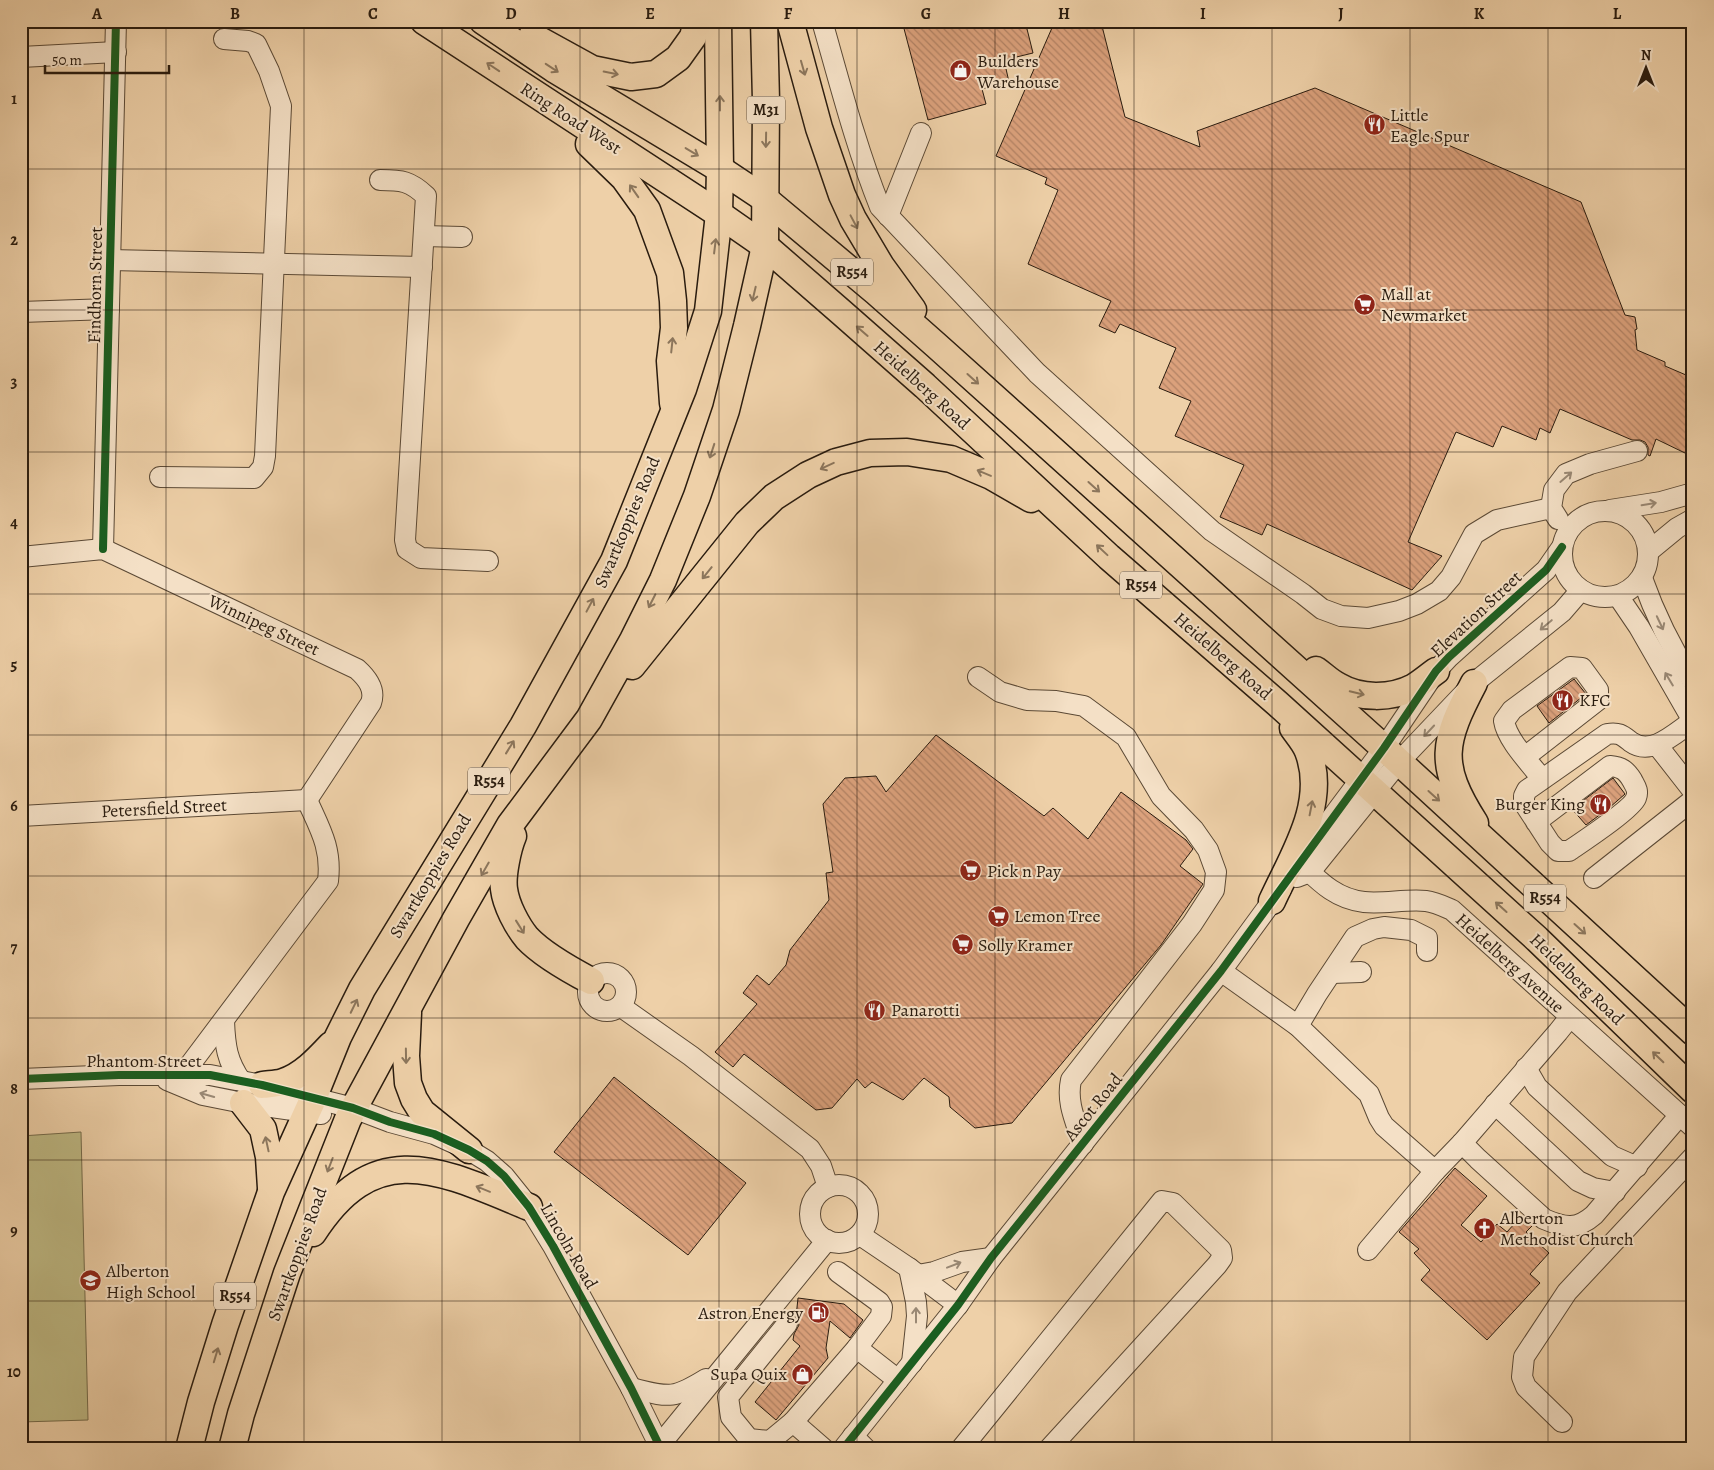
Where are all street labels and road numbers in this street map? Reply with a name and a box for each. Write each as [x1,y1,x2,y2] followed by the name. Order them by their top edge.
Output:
[516,76,626,160] street label: Ring Road West
[747,96,785,124] road number: M31
[82,226,108,344] street label: Findhorn Street
[831,258,873,286] road number: R554
[868,335,976,435] street label: Heidelberg Road
[588,452,666,591] street label: Swartkoppies Road
[1425,565,1527,663] street label: Elevation Street
[1120,572,1162,598] road number: R554
[204,588,324,661] street label: Winnipeg Street
[1169,607,1277,706] street label: Heidelberg Road
[468,768,510,794] road number: R554
[101,793,228,823] street label: Petersfield Street
[383,809,477,943] street label: Swartkoppies Road
[1524,884,1566,911] road number: R554
[1450,908,1570,1018] street label: Heidelberg Avenue
[1525,928,1630,1030] street label: Heidelberg Road
[86,1049,202,1073] street label: Phantom Street
[1058,1068,1128,1147] street label: Ascot Road
[262,1183,332,1324] street label: Swartkoppies Road
[535,1199,603,1294] street label: Lincoln Road
[214,1282,256,1310] road number: R554

